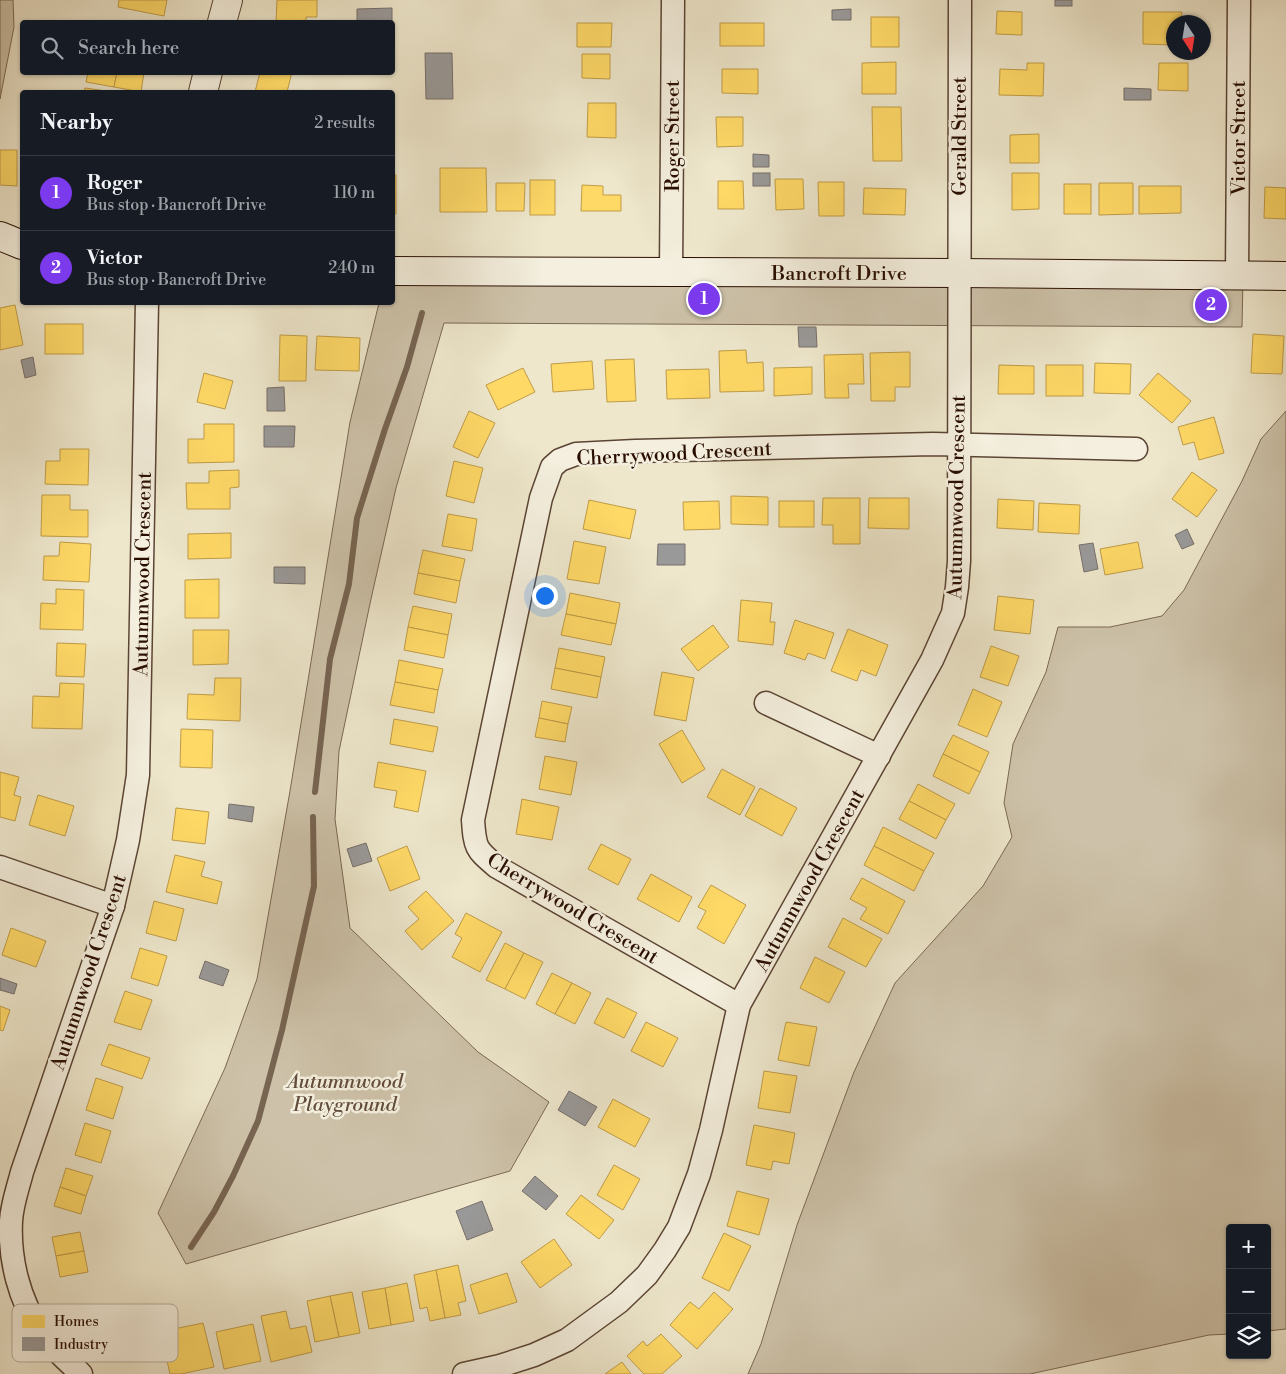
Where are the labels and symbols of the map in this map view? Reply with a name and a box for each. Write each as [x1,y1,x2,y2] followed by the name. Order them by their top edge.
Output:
[1166,15,1211,60] north arrow
[948,76,973,196] street label: Gerald Street
[661,80,686,192] street label: Roger Street
[1227,80,1252,197] street label: Victor Street
[770,262,907,287] street label: Bancroft Drive
[688,280,720,318] pin: 1
[1195,286,1227,324] pin: 2
[943,394,972,601] street label: Autumnwood Crescent
[576,437,772,472] street label: Cherrywood Crescent
[129,471,158,678] street label: Autumnwood Crescent
[532,583,558,609] your location
[749,785,871,977] street label: Autumnwood Crescent
[482,848,663,970] street label: Cherrywood Crescent
[46,871,133,1075] street label: Autumnwood Crescent
[285,1070,404,1118] park label: Autumnwood Playground
[12,1304,178,1362] legend
[54,1313,99,1331] text: Homes
[54,1336,108,1354] text: Industry

